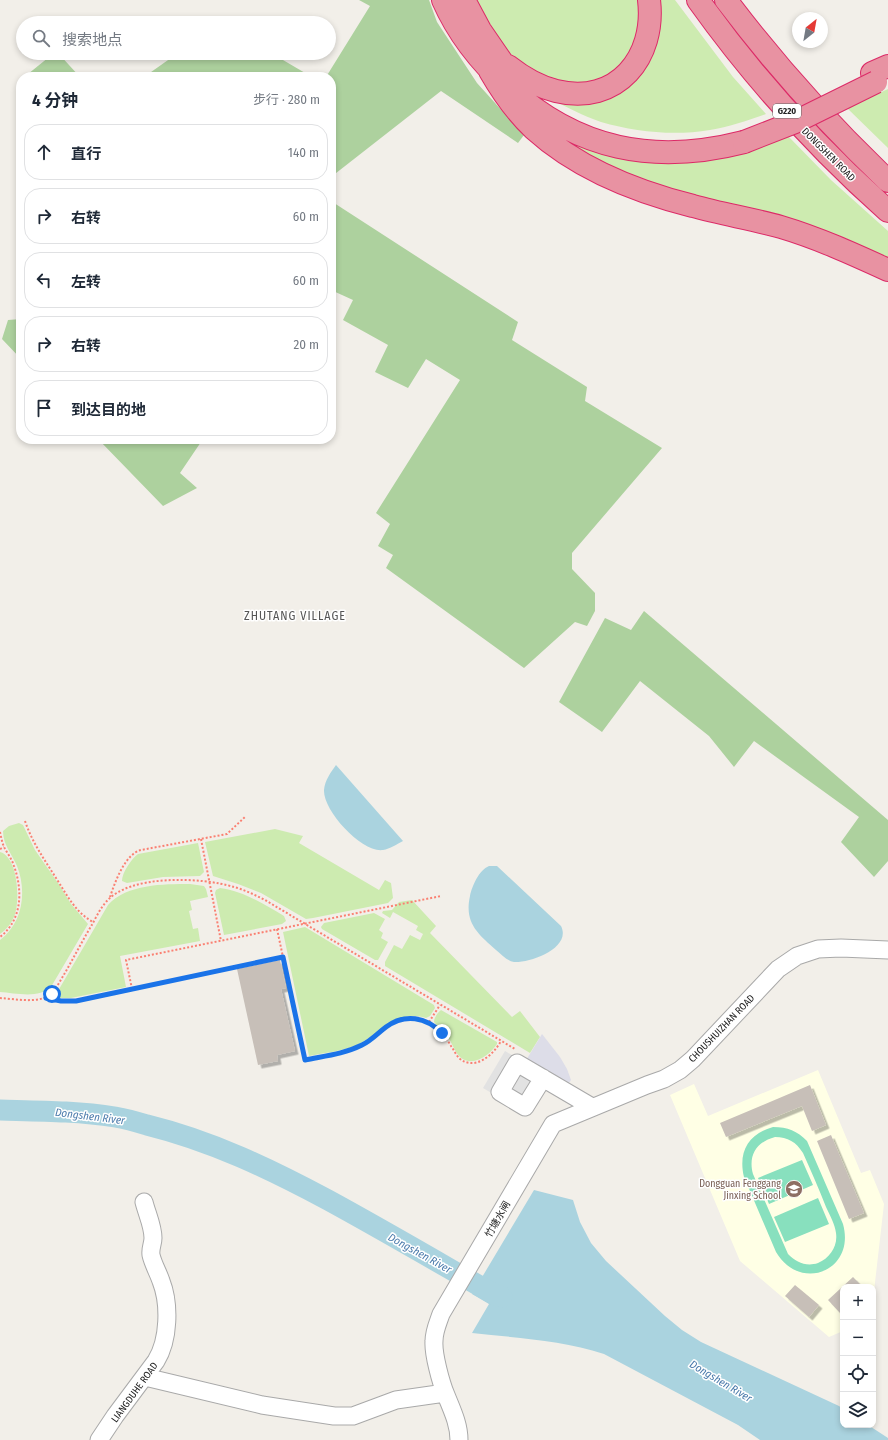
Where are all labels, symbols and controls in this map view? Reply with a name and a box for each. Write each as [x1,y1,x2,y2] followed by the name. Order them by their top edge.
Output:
[792,12,828,48] north arrow
[16,16,336,60] search box
[30,27,52,49] icon: search
[62,31,122,49] text: 搜索地点
[32,90,78,111] text: 4 分钟
[253,92,320,107] text: 步行 · 280 m
[773,104,801,118] road number: G220
[799,125,858,184] street label: DONGSHEN ROAD
[33,141,55,163] icon: ahead
[71,145,101,163] text: 直行
[288,145,319,160] text: 140 m
[33,205,55,227] icon: right
[71,209,101,227] text: 右转
[293,209,319,224] text: 60 m
[33,269,55,291] icon: left
[71,273,101,291] text: 左转
[293,273,319,288] text: 60 m
[33,333,55,355] icon: right
[71,337,101,355] text: 右转
[293,337,319,352] text: 20 m
[33,397,55,419] icon: arrive
[71,401,146,419] text: 到达目的地
[244,609,346,623] district label: ZHUTANG VILLAGE
[43,985,61,1003] route start
[686,992,757,1065] street label: CHOUSHUIZHAN ROAD
[433,1024,451,1042] route end
[54,1106,127,1127] water label: Dongshen River
[699,1178,781,1202] place label: Dongguan Fenggang Jinxing School
[784,1179,804,1199] school or university icon: Dongguan Fenggang Jinxing School
[483,1199,513,1240] street label: 竹塘水闸
[386,1231,455,1277] water label: Dongshen River
[840,1284,876,1428] map controls
[840,1284,876,1320] button: +
[840,1320,876,1356] button: −
[840,1356,876,1392] button: locate
[687,1358,755,1406] water label: Dongshen River
[109,1360,161,1425] street label: LIANGDUHE ROAD
[840,1392,876,1428] button: layers

